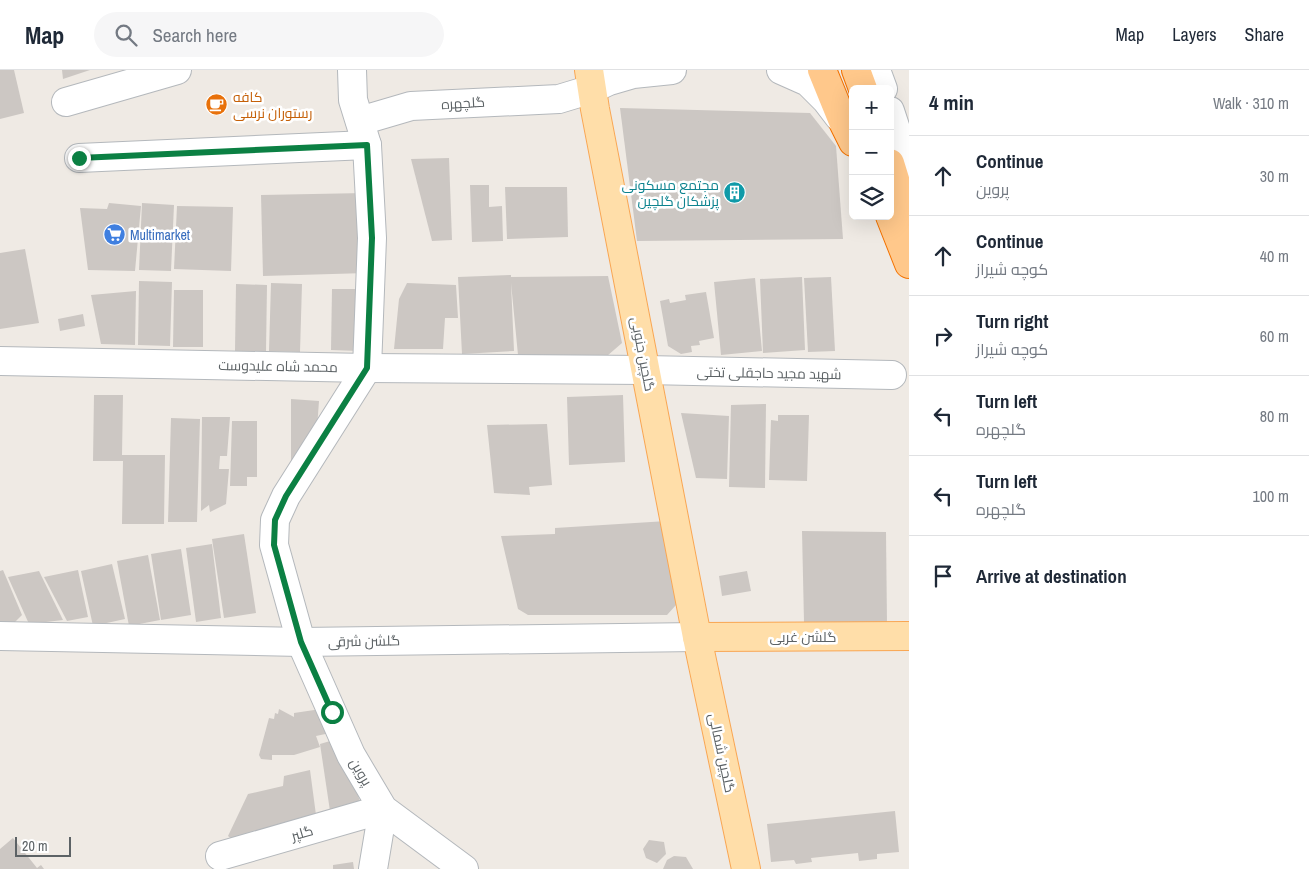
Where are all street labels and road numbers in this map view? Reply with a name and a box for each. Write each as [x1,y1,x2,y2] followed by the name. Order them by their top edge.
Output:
[441,93,485,114] street label: گلچهره
[626,315,659,393] street label: گلچین جنوبی
[218,356,338,376] street label: محمد شاه علیدوست
[696,363,842,383] street label: شهید مجید حاجقلی تختی
[769,628,837,646] street label: گلشن غربی
[328,631,400,651] street label: گلشن شرقی
[704,712,739,795] street label: گلچین شمالی
[345,755,376,790] street label: پروین
[288,821,315,846] street label: گلپر

